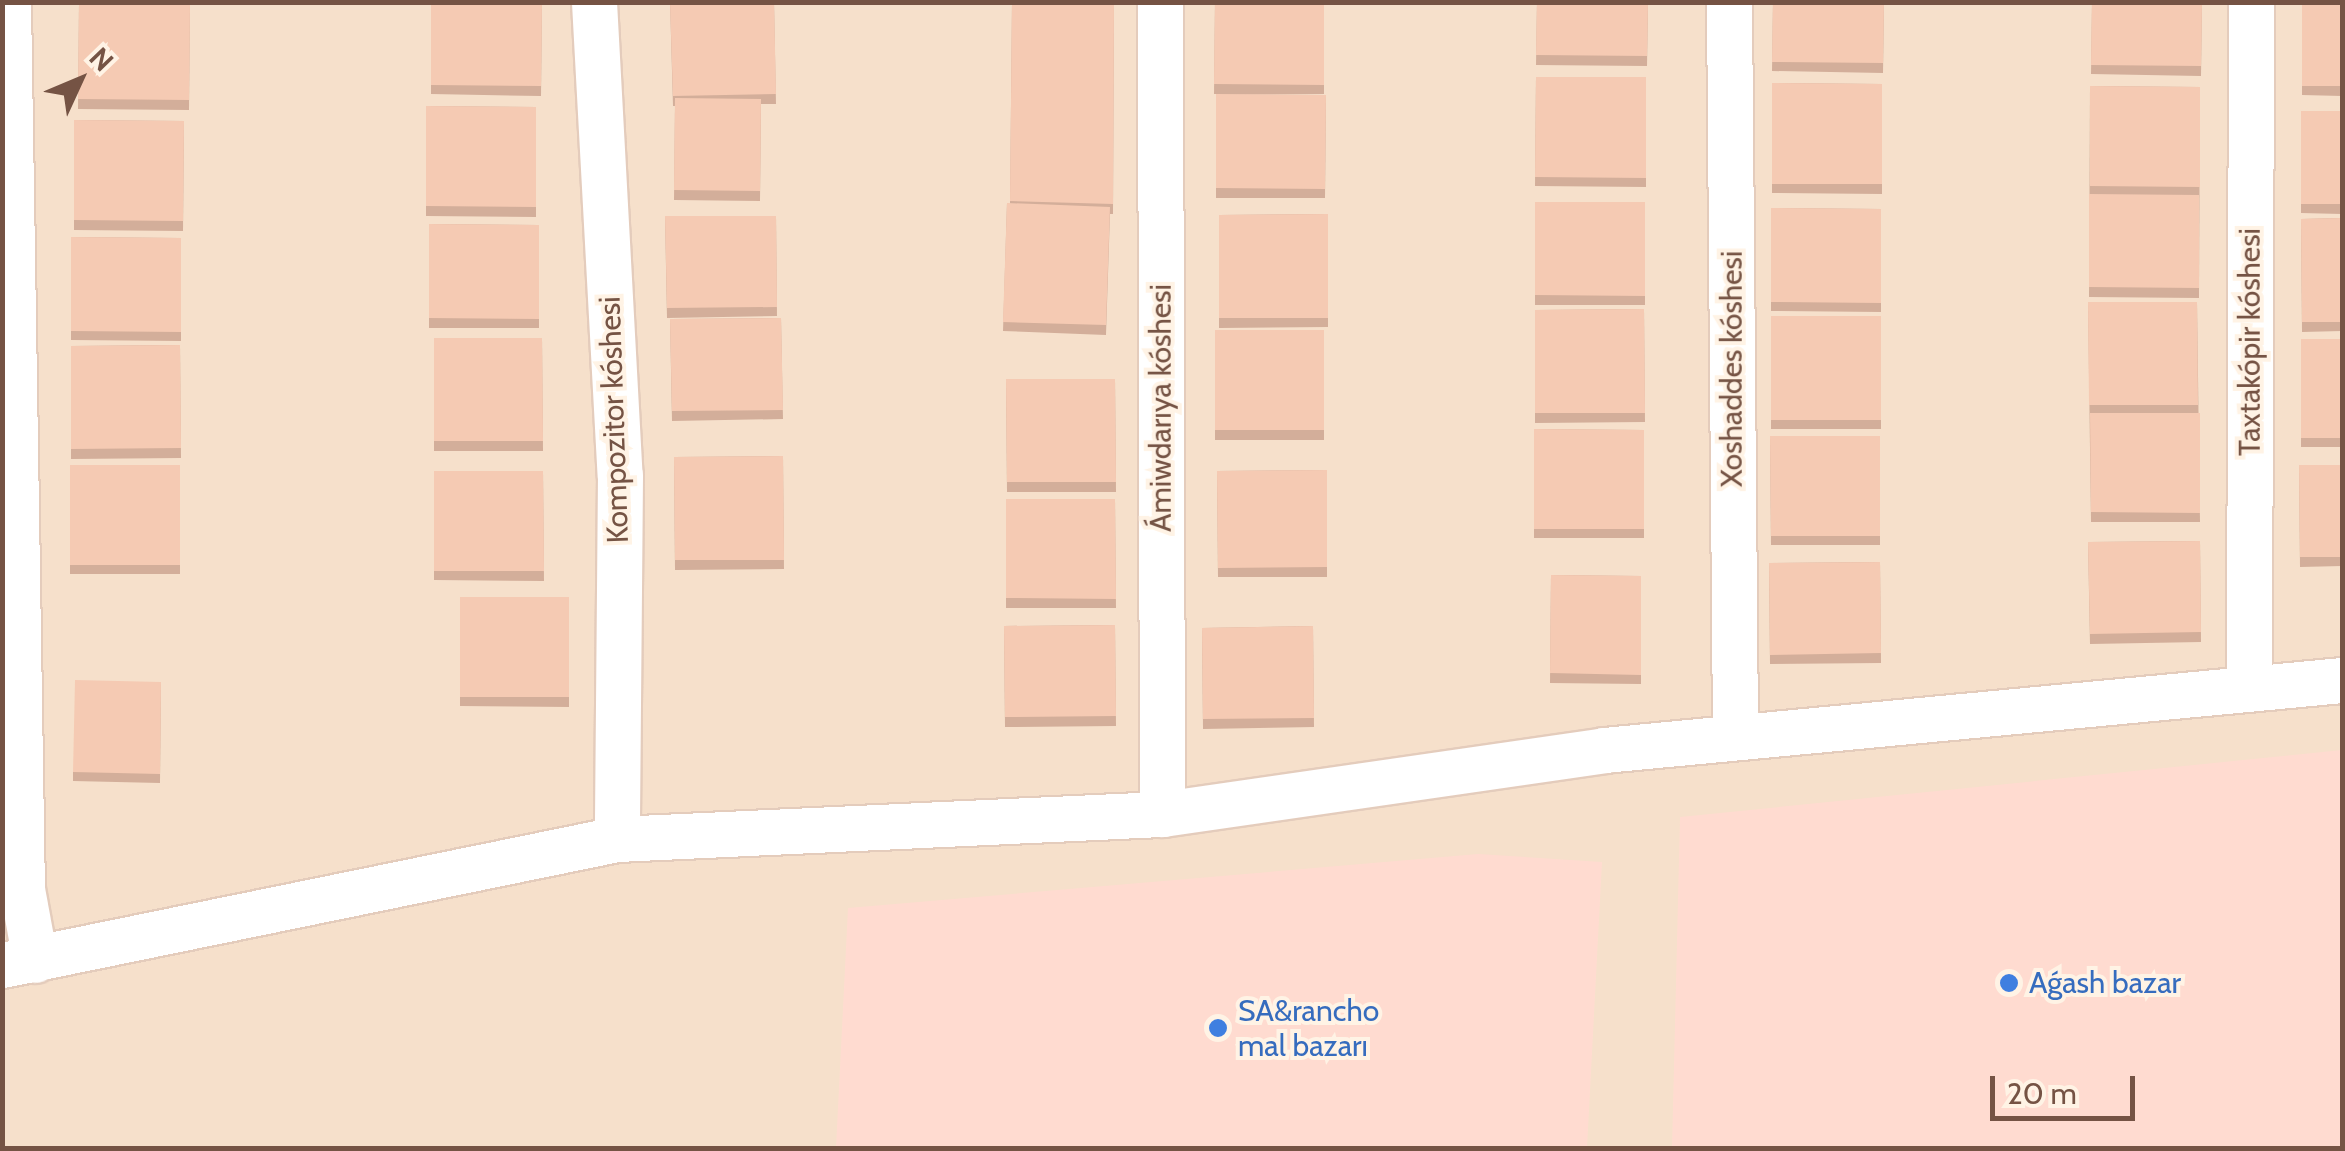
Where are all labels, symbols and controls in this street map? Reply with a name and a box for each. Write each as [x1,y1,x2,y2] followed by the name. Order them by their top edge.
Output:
[30,30,130,130] north arrow
[82,40,121,78] text: N
[2232,228,2268,456] street label: Taxtakópir kóshesi
[1714,251,1750,487] street label: Xoshaddes kóshesi
[1143,284,1179,532] street label: Ámiwdarıya kóshesi
[592,296,636,544] street label: Kompozitor kóshesi
[2029,965,2181,1001] place label: Aǵash bazar
[1998,972,2020,994] marker: Aǵash bazar
[1238,993,1379,1064] place label: SA&rancho mal bazarı
[1207,1017,1229,1039] marker: SA&rancho mal bazarı
[1995,1056,2140,1118] scale bar
[2007,1075,2077,1112] text: 20 m

